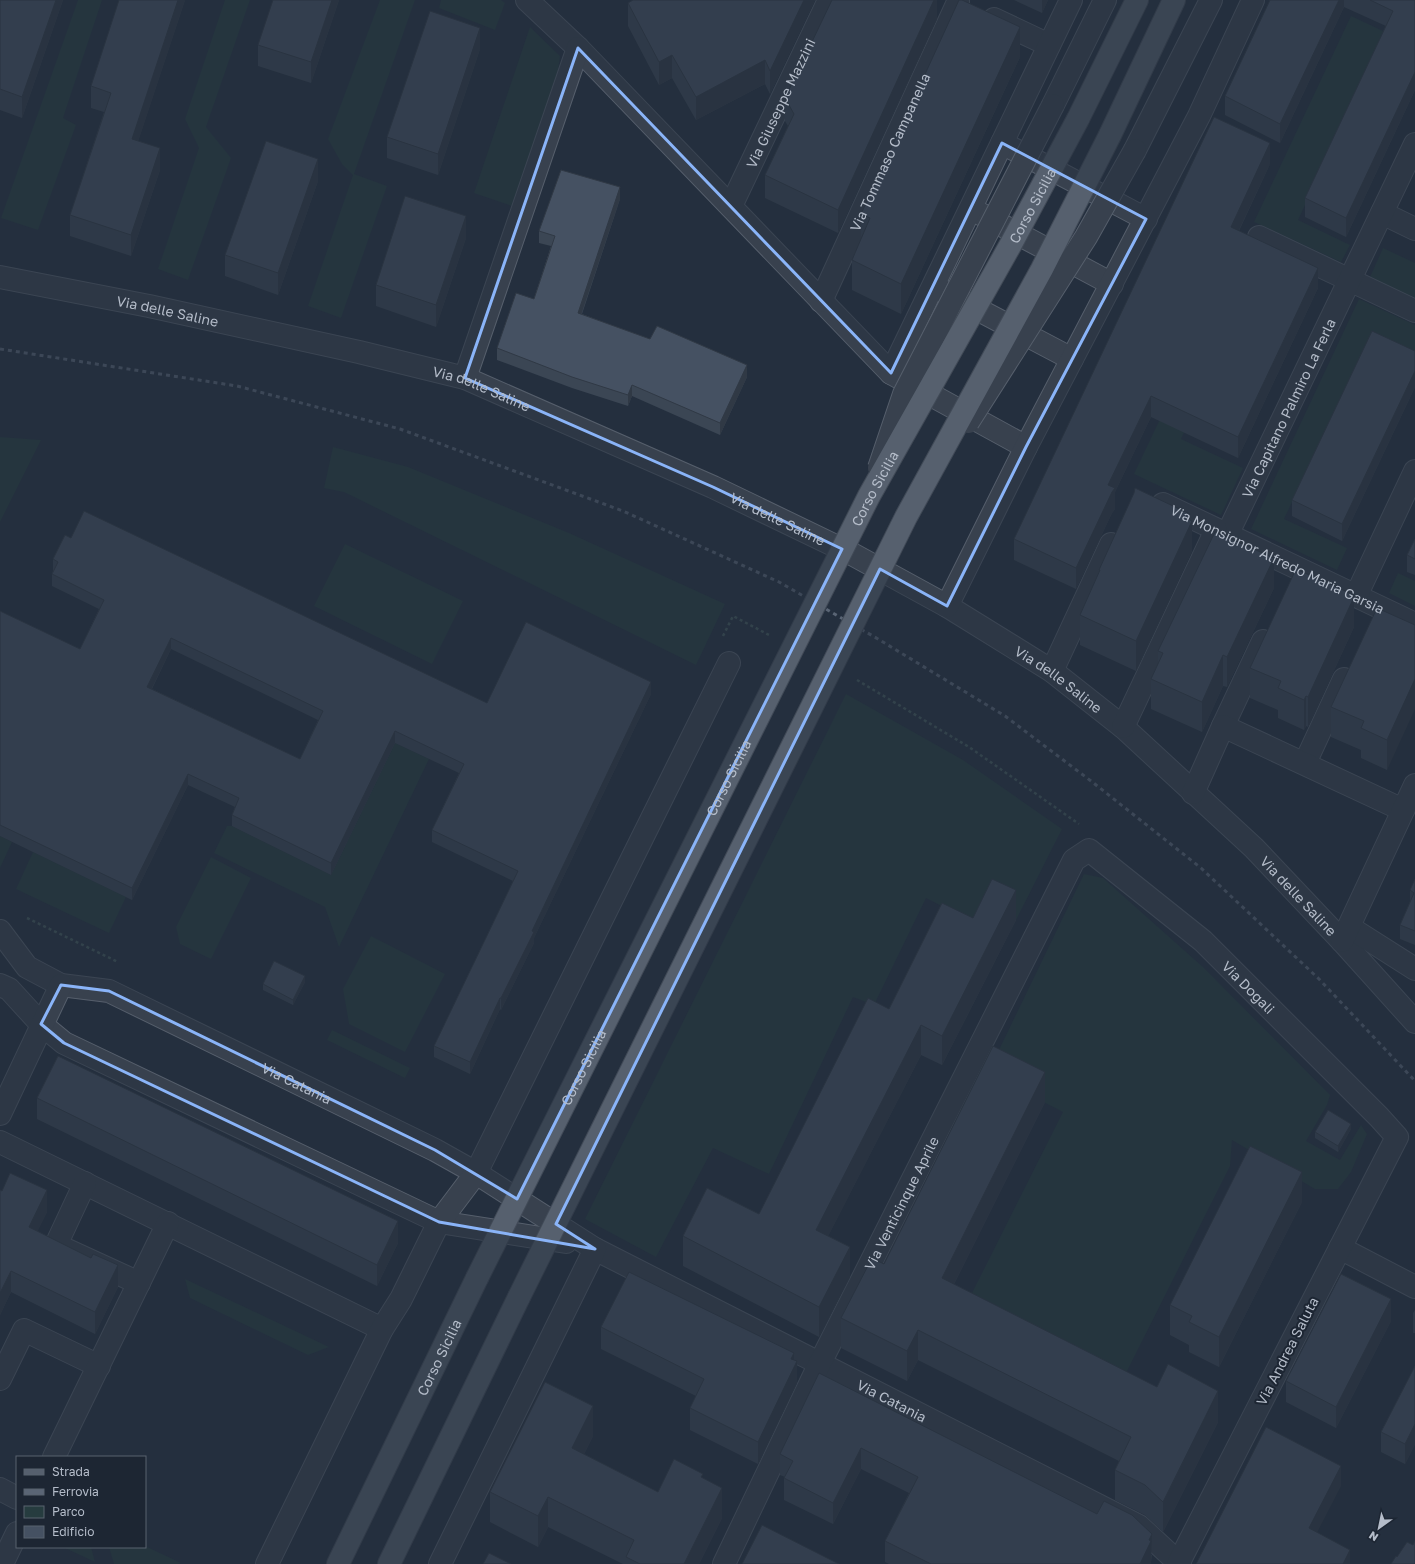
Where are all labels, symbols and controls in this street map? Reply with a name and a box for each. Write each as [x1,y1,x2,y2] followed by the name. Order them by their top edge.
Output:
[742,35,818,171] street label: Via Giuseppe Mazzini
[846,70,933,234] street label: Via Tommaso Campanella
[1005,165,1059,246] street label: Corso Sicilia
[115,291,220,330] street label: Via delle Saline
[1238,315,1338,500] street label: Via Capitano Palmiro La Ferla
[431,362,533,414] street label: Via delle Saline
[847,448,901,529] street label: Corso Sicilia
[728,488,828,549] street label: Via delle Saline
[1168,500,1387,617] street label: Via Monsignor Alfredo Maria Garsia
[1012,642,1106,716] street label: Via delle Saline
[702,736,754,818] street label: Corso Sicilia
[1257,852,1341,939] street label: Via delle Saline
[1219,957,1279,1017] street label: Via Dogali
[557,1026,609,1108] street label: Corso Sicilia
[259,1058,335,1107] street label: Via Catania
[860,1133,942,1273] street label: Via Venticinque Aprile
[1252,1294,1322,1408] street label: Via Andrea Saluta
[413,1316,464,1398] street label: Corso Sicilia
[854,1375,930,1425] street label: Via Catania
[16,1456,146,1548] legend
[52,1464,90,1479] text: Strada
[52,1484,99,1499] text: Ferrovia
[52,1504,85,1519] text: Parco
[1359,1508,1399,1548] north arrow
[52,1524,94,1539] text: Edificio
[1366,1529,1380,1545] text: N

